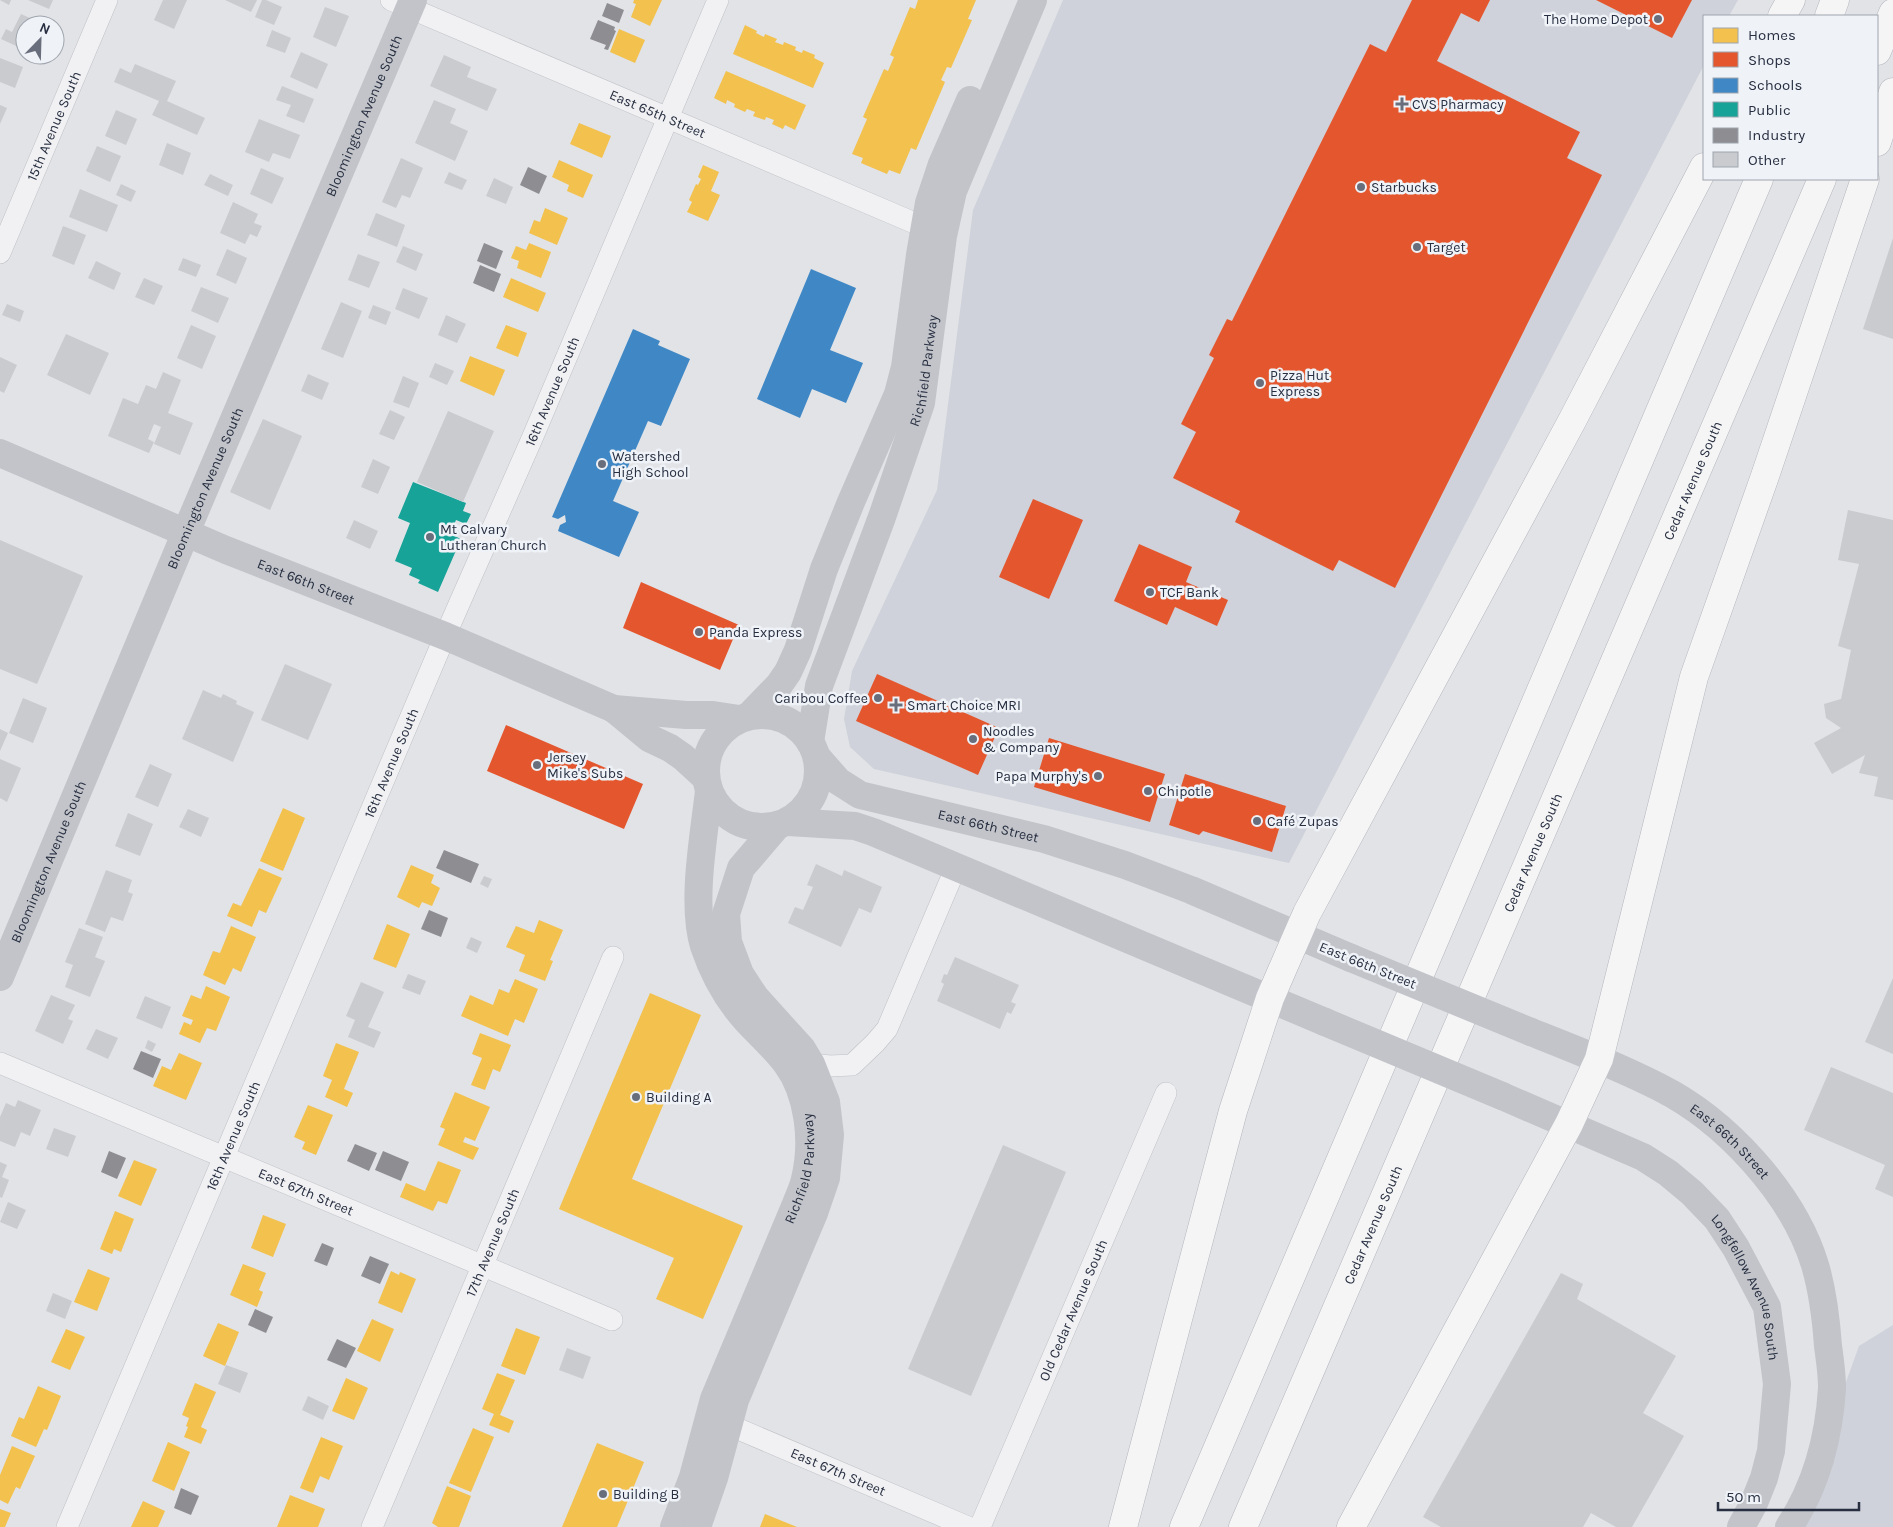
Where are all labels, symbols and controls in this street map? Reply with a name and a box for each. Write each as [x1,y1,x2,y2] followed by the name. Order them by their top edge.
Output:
[1544,11,1648,28] place label: The Home Depot
[1652,13,1664,25] marker: The Home Depot
[15,15,65,65] north arrow
[1703,15,1878,180] legend
[37,19,53,38] text: N
[1748,26,1796,44] text: Homes
[322,32,406,199] street label: Bloomington Avenue South
[1748,51,1791,69] text: Shops
[24,69,85,183] street label: 15th Avenue South
[1748,76,1802,94] text: Schools
[607,86,708,142] street label: East 65th Street
[1412,96,1504,113] place label: CVS Pharmacy
[1396,98,1408,110] marker: CVS Pharmacy
[1748,101,1791,119] text: Public
[1748,126,1805,144] text: Industry
[1748,151,1786,169] text: Other
[1371,179,1437,196] place label: Starbucks
[1355,181,1367,193] marker: Starbucks
[1427,239,1466,256] place label: Target
[1411,241,1423,253] marker: Target
[906,313,942,429] street label: Richfield Parkway
[522,334,583,449] street label: 16th Avenue South
[1270,367,1329,400] place label: Pizza Hut Express
[1254,377,1266,389] marker: Pizza Hut Express
[163,405,247,572] street label: Bloomington Avenue South
[1660,418,1726,543] street label: Cedar Avenue South
[612,448,689,481] place label: Watershed High School
[596,458,608,470] marker: Watershed High School
[440,521,547,554] place label: Mt Calvary Lutheran Church
[424,531,436,543] marker: Mt Calvary Lutheran Church
[255,555,357,609] street label: East 66th Street
[1160,584,1219,601] place label: TCF Bank
[1144,586,1156,598] marker: TCF Bank
[709,624,802,641] place label: Panda Express
[693,626,705,638] marker: Panda Express
[775,690,868,707] place label: Caribou Coffee
[872,692,884,704] marker: Caribou Coffee
[907,697,1021,714] place label: Smart Choice MRI
[889,698,903,712] marker: Smart Choice MRI
[361,706,422,821] street label: 16th Avenue South
[983,723,1060,756] place label: Noodles & Company
[967,733,979,745] marker: Noodles & Company
[547,749,623,782] place label: Jersey Mike's Subs
[531,759,543,771] marker: Jersey Mike's Subs
[996,768,1088,785] place label: Papa Murphy's
[1092,770,1104,782] marker: Papa Murphy's
[7,778,90,945] street label: Bloomington Avenue South
[1158,783,1211,800] place label: Chipotle
[1142,785,1154,797] marker: Chipotle
[1500,791,1566,915] street label: Cedar Avenue South
[936,806,1040,846] street label: East 66th Street
[1267,813,1339,830] place label: Café Zupas
[1251,815,1263,827] marker: Café Zupas
[1317,938,1419,993] street label: East 66th Street
[203,1079,264,1193] street label: 16th Avenue South
[646,1089,711,1106] place label: Building A
[630,1091,642,1103] marker: Building A
[1686,1100,1773,1183] street label: East 66th Street
[781,1111,818,1226] street label: Richfield Parkway
[1340,1163,1406,1287] street label: Cedar Avenue South
[256,1164,356,1220] street label: East 67th Street
[462,1186,523,1299] street label: 17th Avenue South
[1708,1210,1782,1361] street label: Longfellow Avenue South
[1036,1237,1111,1384] street label: Old Cedar Avenue South
[788,1444,888,1500] street label: East 67th Street
[1718,1480,1859,1512] scale bar
[613,1486,679,1503] place label: Building B
[597,1488,609,1500] marker: Building B
[1726,1488,1761,1506] text: 50 m

